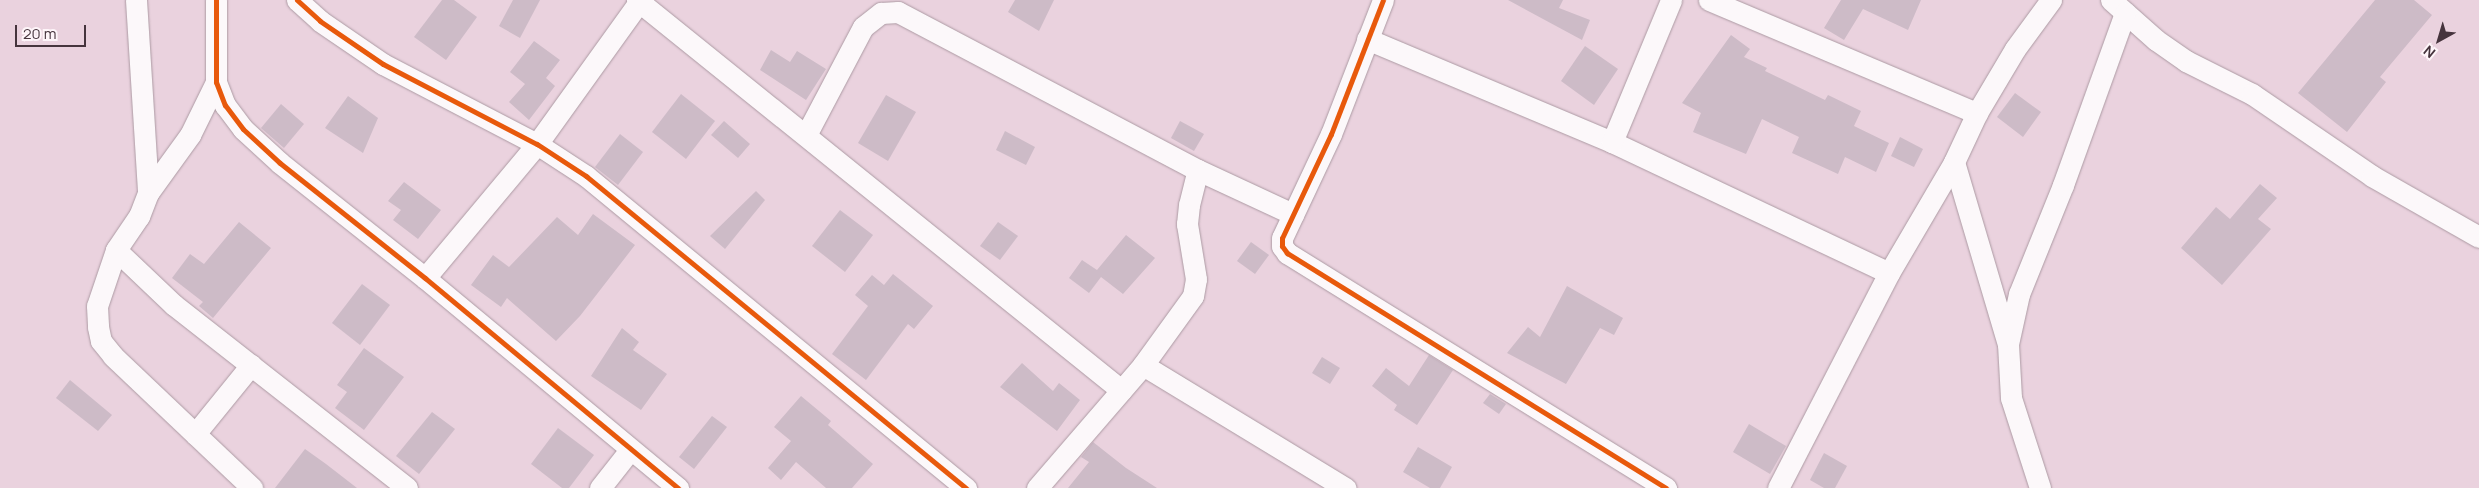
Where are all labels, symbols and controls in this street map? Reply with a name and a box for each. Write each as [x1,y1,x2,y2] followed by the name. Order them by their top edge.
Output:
[18,15,89,47] scale bar
[2414,15,2464,65] north arrow
[23,23,56,44] text: 20 m
[2419,41,2439,63] text: N

